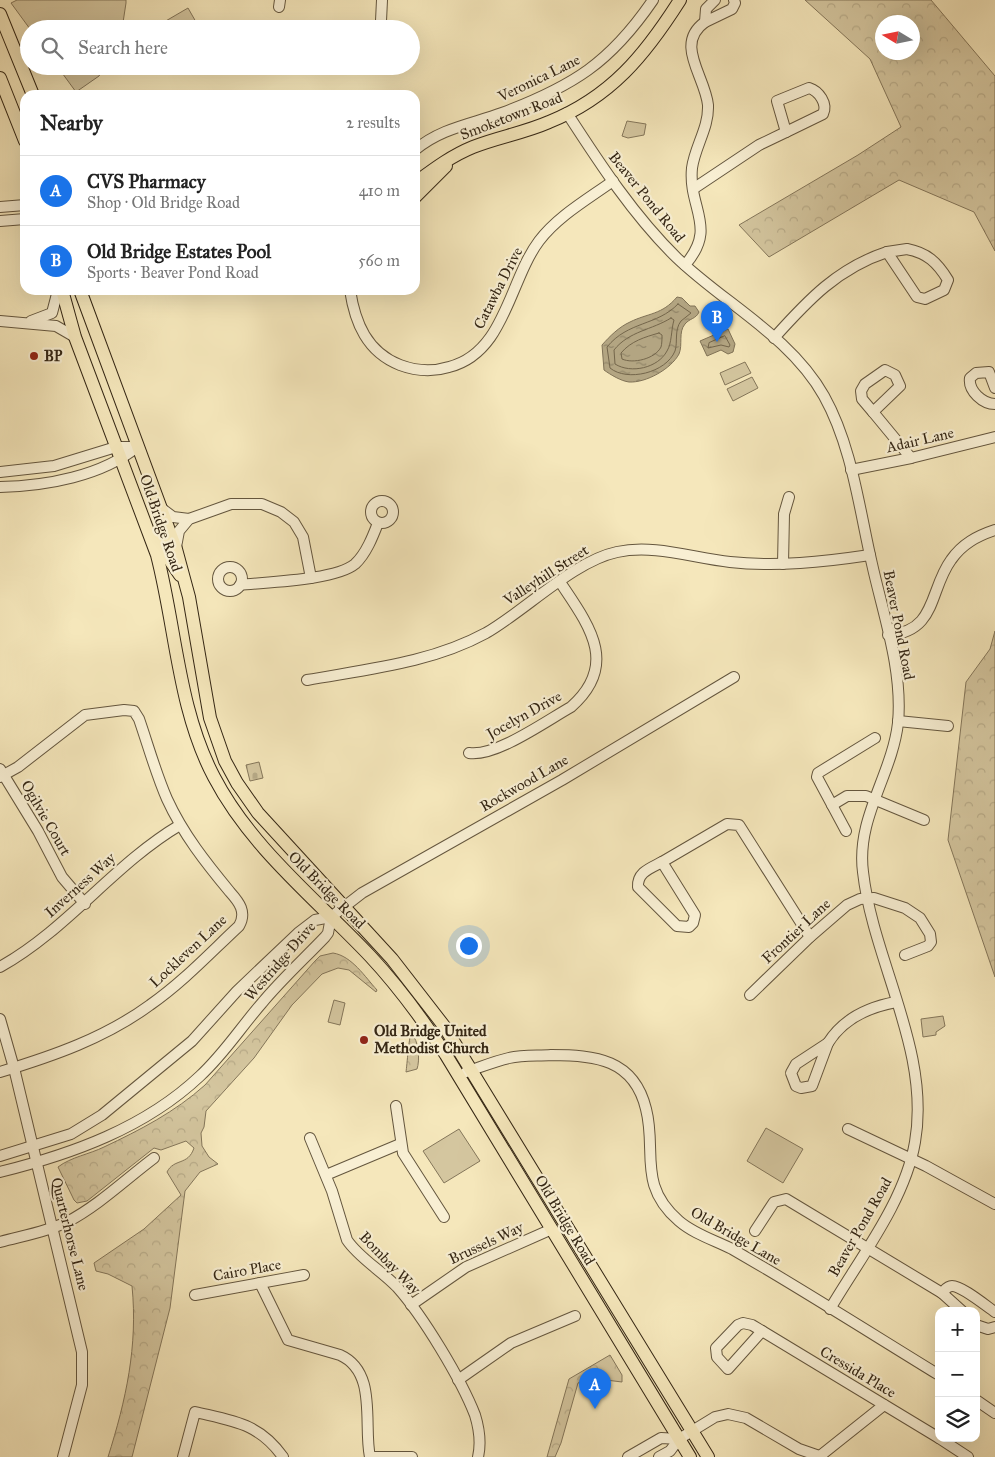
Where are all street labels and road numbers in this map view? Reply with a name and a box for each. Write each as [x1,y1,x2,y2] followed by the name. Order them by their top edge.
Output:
[494,50,583,106] street label: Veronica Lane
[457,88,565,144] street label: Smoketown Road
[605,148,689,246] street label: Beaver Pond Road
[470,244,526,332] street label: Catawba Drive
[884,424,955,457] street label: Adair Lane
[136,472,186,574] street label: Old Bridge Road
[499,540,592,610] street label: Valleyhill Street
[880,569,919,682] street label: Beaver Pond Road
[482,687,565,745] street label: Jocelyn Drive
[477,750,571,816] street label: Rockwood Lane
[17,777,75,859] street label: Ogilvie Court
[41,848,120,921] street label: Inverness Way
[285,848,370,933] street label: Old Bridge Road
[758,895,834,967] street label: Frontier Lane
[146,911,230,991] street label: Lockleven Lane
[241,918,319,1004] street label: Westridge Drive
[531,1172,599,1269] street label: Old Bridge Road
[824,1174,896,1280] street label: Beaver Pond Road
[47,1176,93,1292] street label: Quarterhorse Lane
[688,1203,784,1269] street label: Old Bridge Lane
[446,1217,527,1268] street label: Brussels Way
[356,1228,425,1299] street label: Bombay Way
[212,1255,282,1285] street label: Cairo Place
[817,1342,899,1402] street label: Cressida Place

